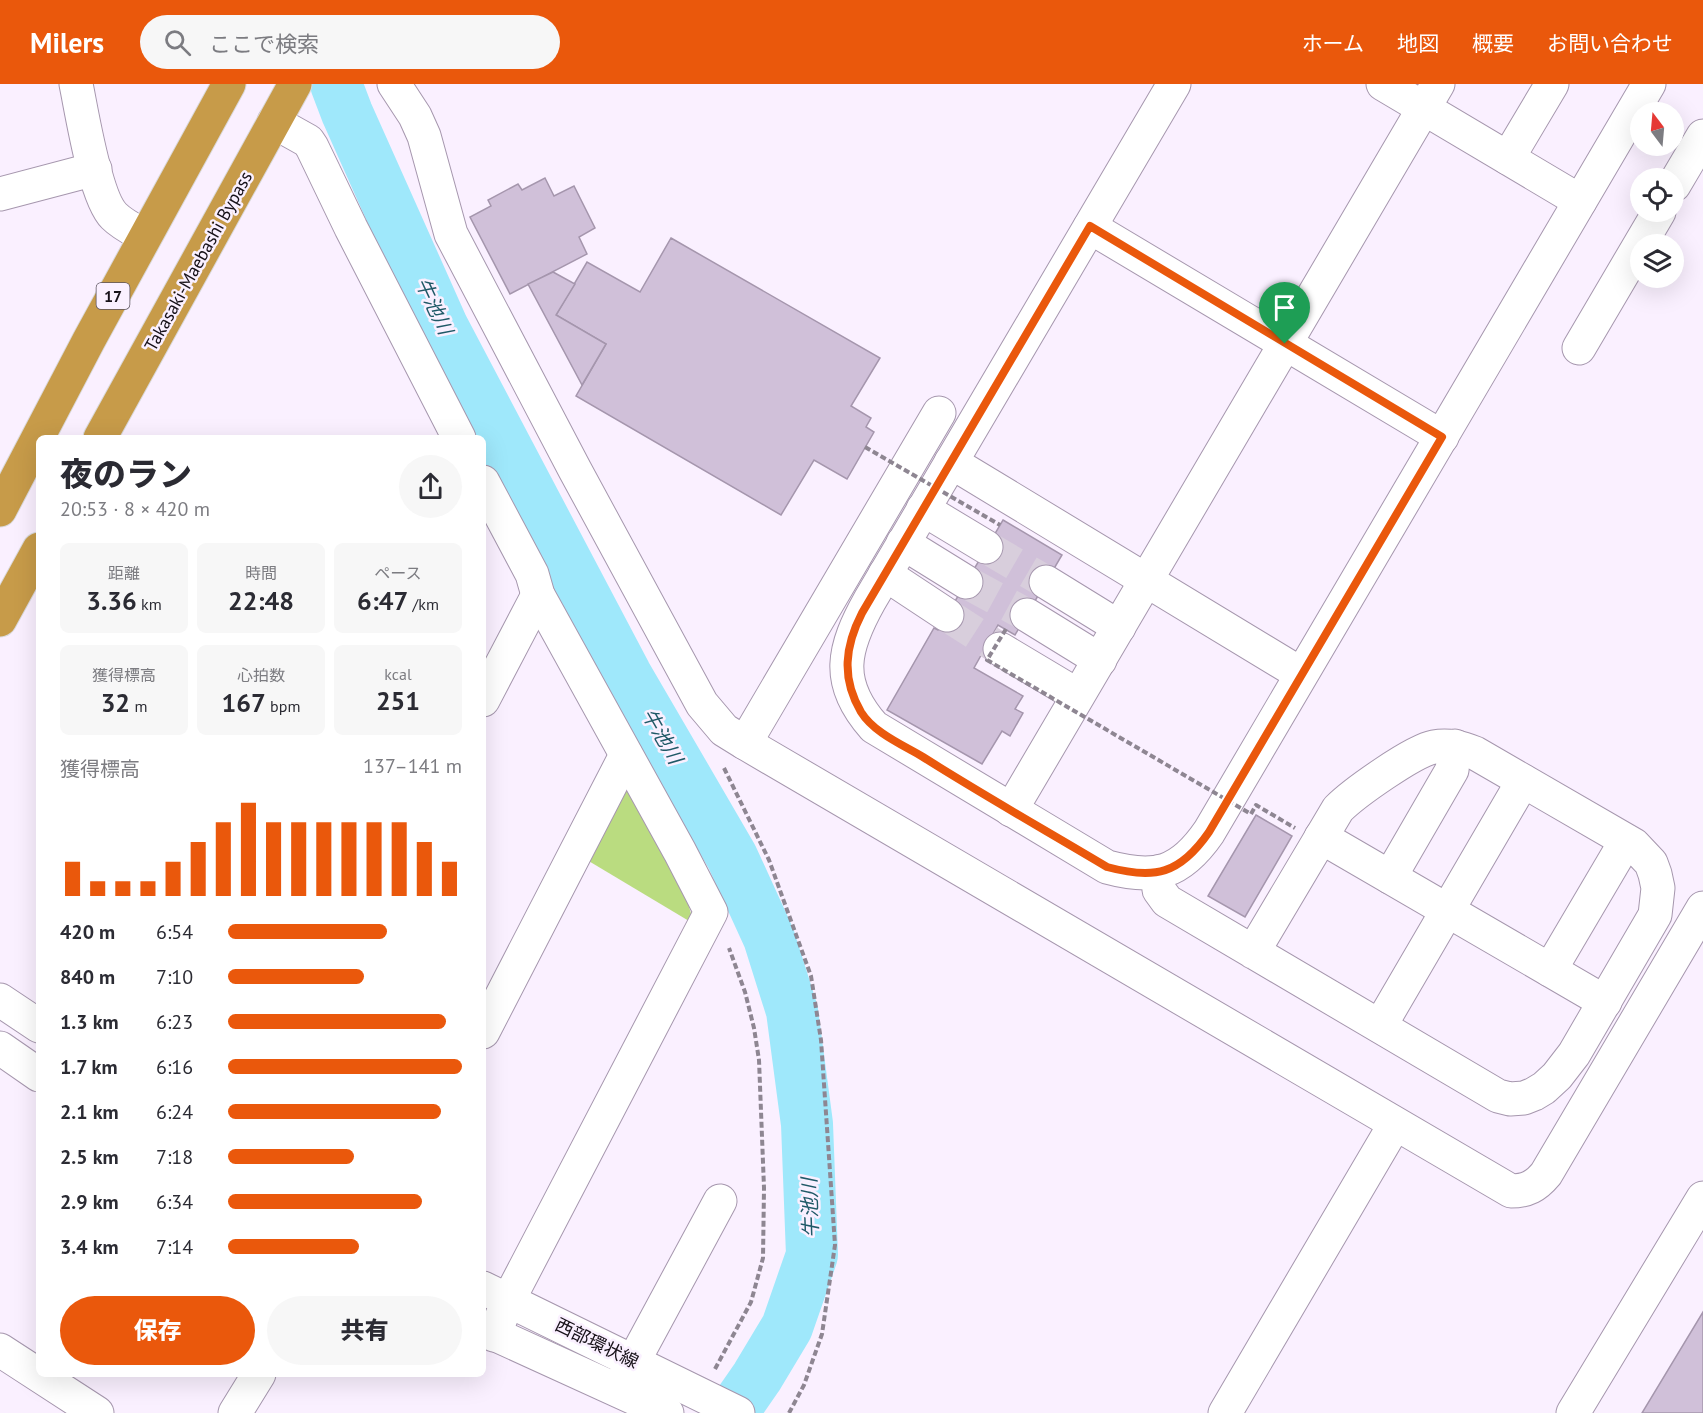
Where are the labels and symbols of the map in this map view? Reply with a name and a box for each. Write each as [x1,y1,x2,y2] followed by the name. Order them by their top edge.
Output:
[1630,102,1684,156] north arrow
[139,167,257,355] street label: Takasaki-Maebashi Bypass
[410,273,459,340] water label: 牛池川
[1259,282,1310,344] pin
[96,283,130,309] road number: 17
[636,704,689,770] water label: 牛池川
[796,1176,824,1238] water label: 牛池川
[552,1313,642,1373] street label: 西部環状線

